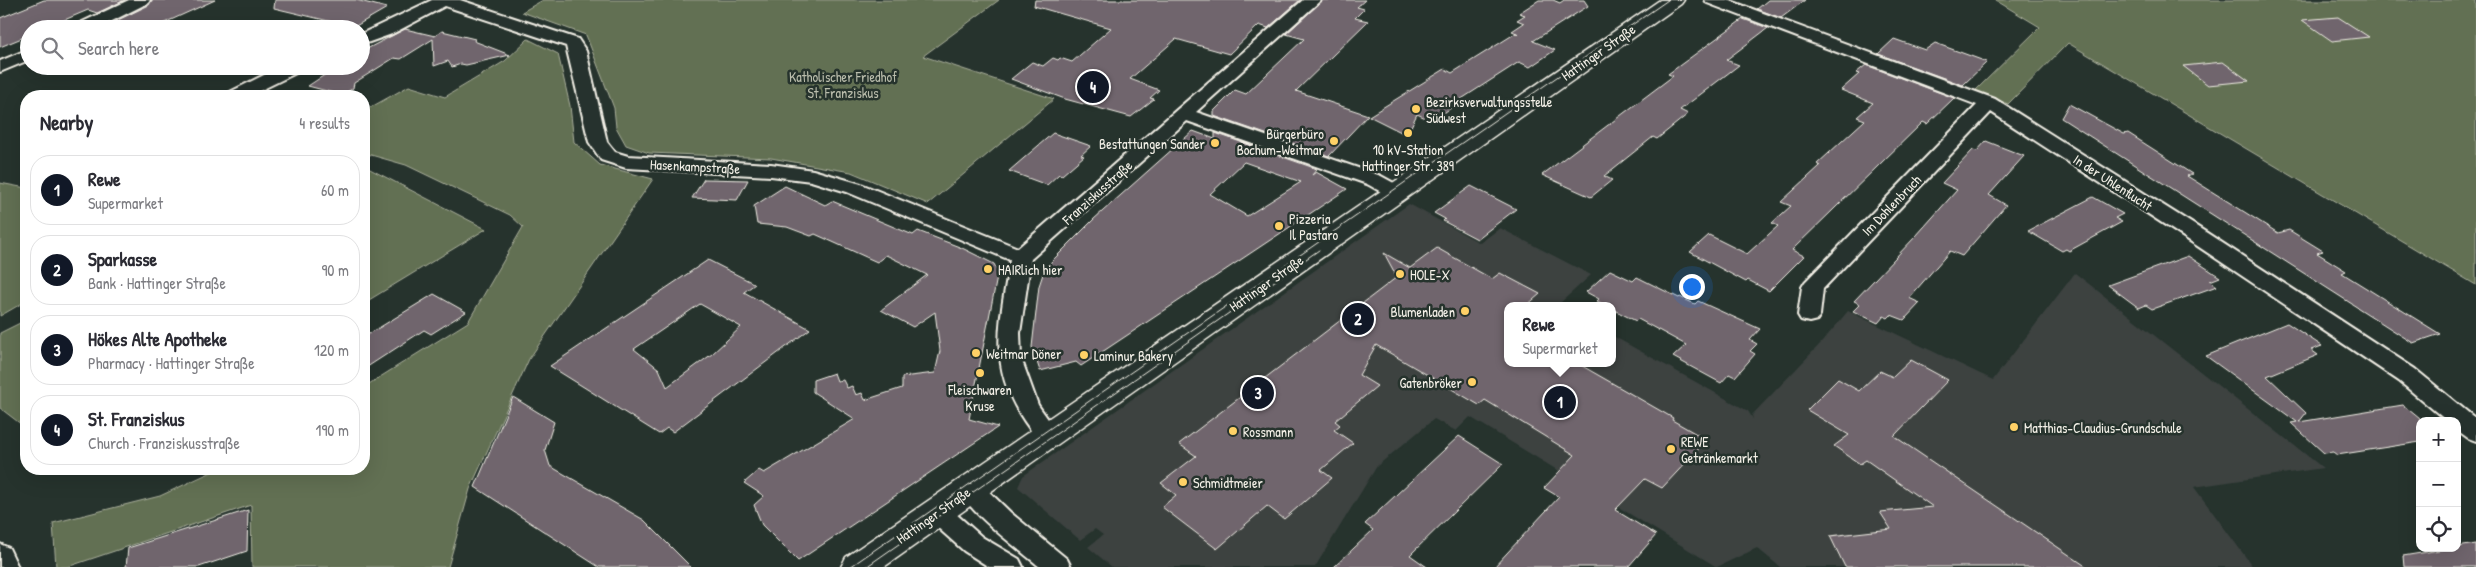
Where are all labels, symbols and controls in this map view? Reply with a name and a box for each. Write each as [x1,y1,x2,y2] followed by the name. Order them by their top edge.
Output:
[1557,19,1640,85] street label: Hattinger Straße
[20,20,370,75] search box
[38,34,66,62] icon: search
[78,35,159,61] text: Search here
[789,67,897,102] park label: Katholischer Friedhof St. Franziskus
[1077,68,1109,106] pin: 4
[1426,92,1553,127] place label: Bezirksverwaltungsstelle Südwest
[1410,103,1422,115] marker: Bezirksverwaltungsstelle Südwest
[40,108,93,137] text: Nearby
[299,112,350,134] text: 4 results
[1237,124,1325,159] place label: Bürgerbüro Bochum-Weitmar
[1402,127,1414,139] marker: 10 kV-Station Hattinger Str. 389
[1099,134,1206,154] place label: Bestattungen Sander
[1328,135,1340,147] marker: Bürgerbüro Bochum-Weitmar
[1209,137,1221,149] marker: Bestattungen Sander
[1362,140,1454,176] place label: 10 kV-Station Hattinger Str. 389
[2070,149,2156,215] street label: In der Uhlenflucht
[649,154,741,179] street label: Hasenkampstraße
[1057,155,1137,230] street label: Franziskusstraße
[88,166,121,192] text: Rewe
[1857,170,1925,240] street label: Im Dohlenbruch
[54,179,60,201] text: 1
[321,179,349,201] text: 60 m
[88,192,163,214] text: Supermarket
[1289,209,1339,244] place label: Pizzeria Il Pastaro
[1273,220,1285,232] marker: Pizzeria Il Pastaro
[88,246,157,272] text: Sparkasse
[1225,250,1308,316] street label: Hattinger Straße
[53,259,61,281] text: 2
[321,259,349,281] text: 90 m
[998,260,1063,279] place label: HAIRlich hier
[982,263,994,275] marker: HAIRlich hier
[1410,265,1450,284] place label: HOLE-X
[1394,268,1406,280] marker: HOLE-X
[88,272,226,294] text: Bank · Hattinger Straße
[1679,274,1705,300] your location
[1342,300,1374,338] pin: 2
[1391,302,1455,321] place label: Blumenladen
[1504,302,1616,367] popup
[1459,305,1471,317] marker: Blumenladen
[1523,311,1555,337] text: Rewe
[88,326,227,352] text: Hökes Alte Apotheke
[1523,337,1597,359] text: Supermarket
[53,339,61,361] text: 3
[314,339,349,361] text: 120 m
[986,344,1062,363] place label: Weitmar Döner
[1094,346,1173,366] place label: Laminur Bakery
[970,347,982,359] marker: Weitmar Döner
[1078,349,1090,361] marker: Laminur Bakery
[88,352,255,374] text: Pharmacy · Hattinger Straße
[974,367,986,379] marker: Fleischwaren Kruse
[1400,373,1463,392] place label: Gatenbröker
[1242,374,1274,412] pin: 3
[1466,376,1478,388] marker: Gatenbröker
[947,380,1012,415] place label: Fleischwaren Kruse
[1544,383,1576,421] pin: 1
[88,406,185,432] text: St. Franziskus
[2416,417,2461,552] map controls
[2416,417,2461,462] button: +
[2024,418,2182,437] place label: Matthias-Claudius-Grundschule
[54,419,60,441] text: 4
[316,419,349,441] text: 190 m
[2008,421,2020,433] marker: Matthias-Claudius-Grundschule
[1243,422,1293,441] place label: Rossmann
[1227,425,1239,437] marker: Rossmann
[88,432,240,454] text: Church · Franziskusstraße
[1681,432,1758,467] place label: REWE Getränkemarkt
[1665,443,1677,455] marker: REWE Getränkemarkt
[2416,462,2461,507] button: −
[1193,473,1263,492] place label: Schmidtmeier
[1177,476,1189,488] marker: Schmidtmeier
[892,482,975,548] street label: Hattinger Straße
[2416,507,2461,552] button: locate

